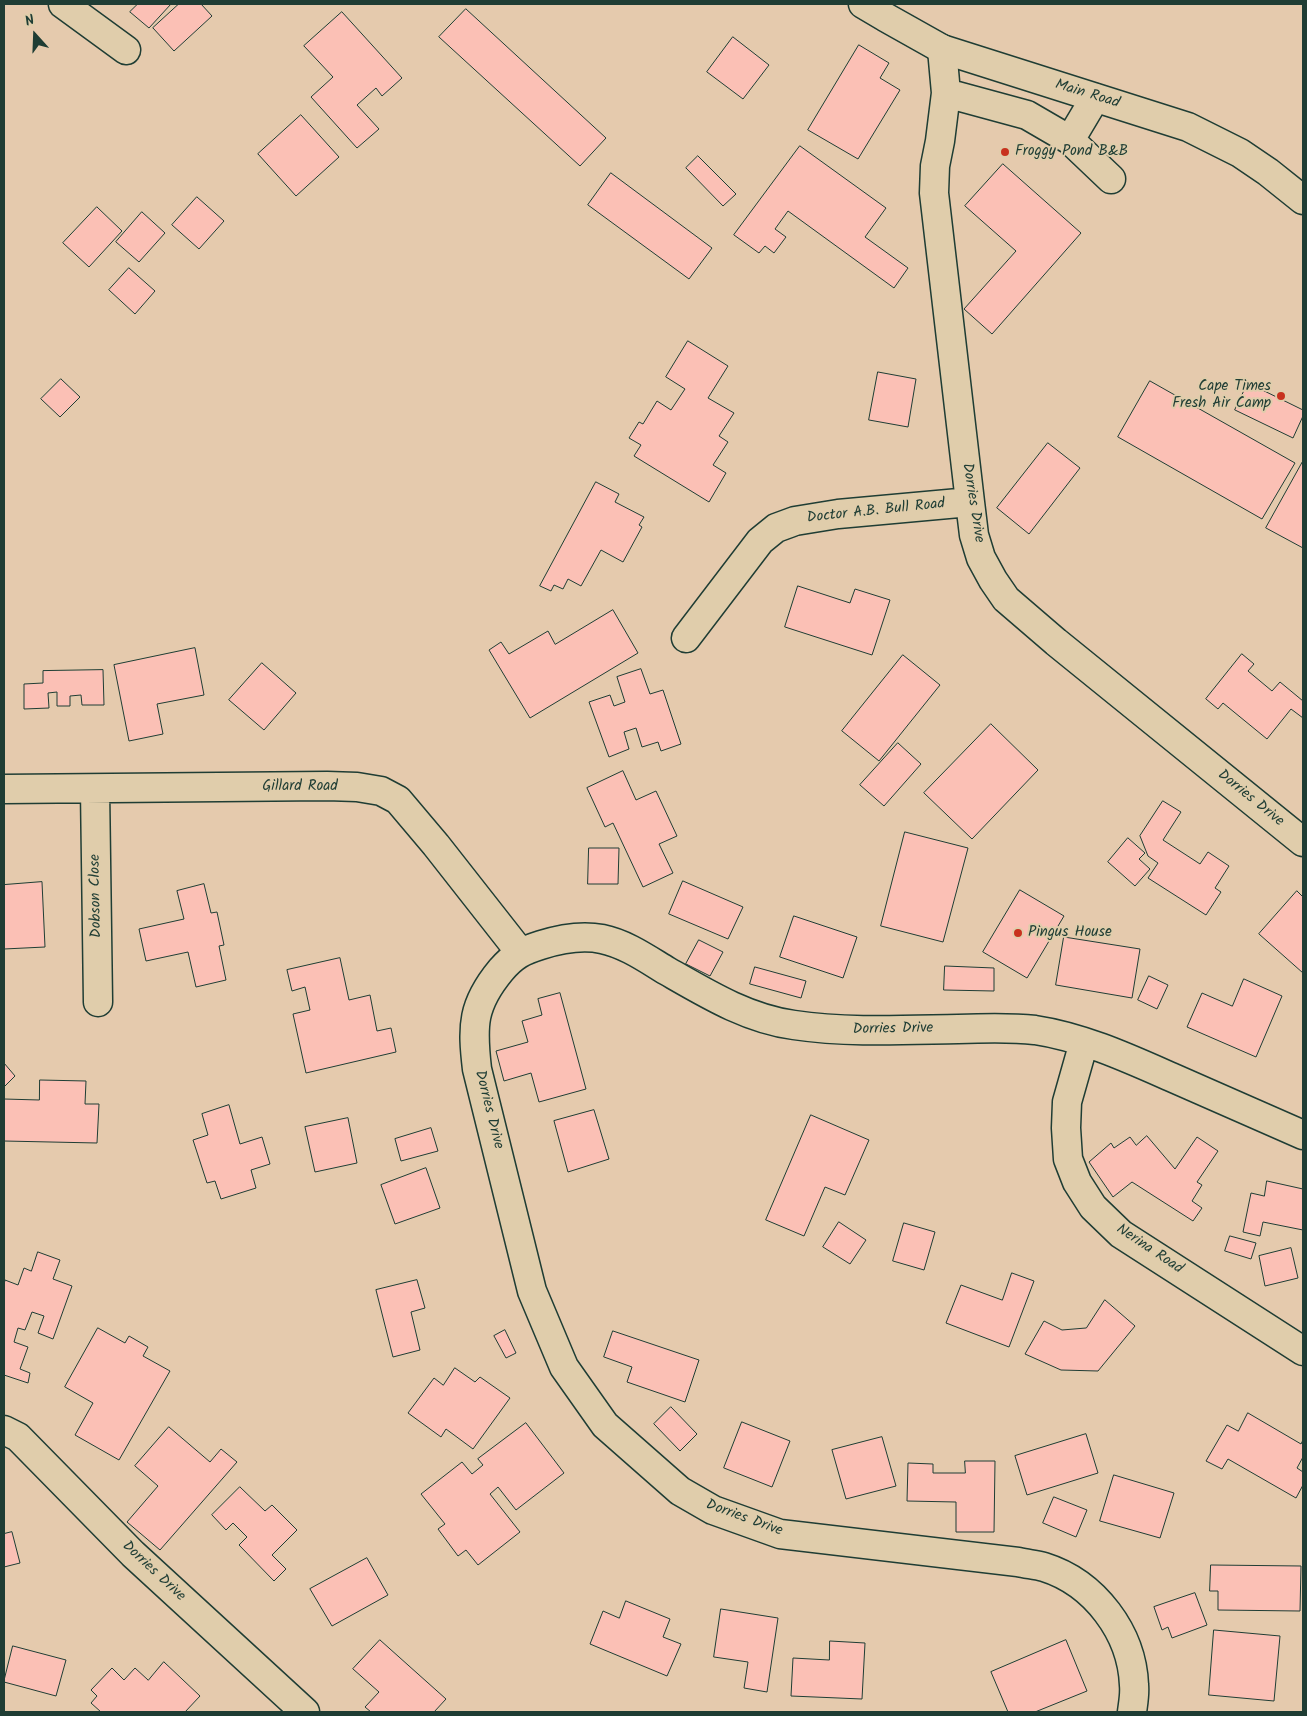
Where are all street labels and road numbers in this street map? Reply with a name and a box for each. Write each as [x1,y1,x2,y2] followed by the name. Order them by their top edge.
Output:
[1053,77,1121,113] street label: Main Road
[957,462,987,544] street label: Dorries Drive
[806,496,946,528] street label: Doctor A.B. Bull Road
[1213,767,1287,831] street label: Dorries Drive
[262,778,338,796] street label: Gillard Road
[87,854,107,938] street label: Dobson Close
[853,1020,933,1040] street label: Dorries Drive
[470,1069,506,1151] street label: Dorries Drive
[1112,1221,1186,1279] street label: Nerina Road
[703,1497,785,1541] street label: Dorries Drive
[117,1538,189,1606] street label: Dorries Drive

